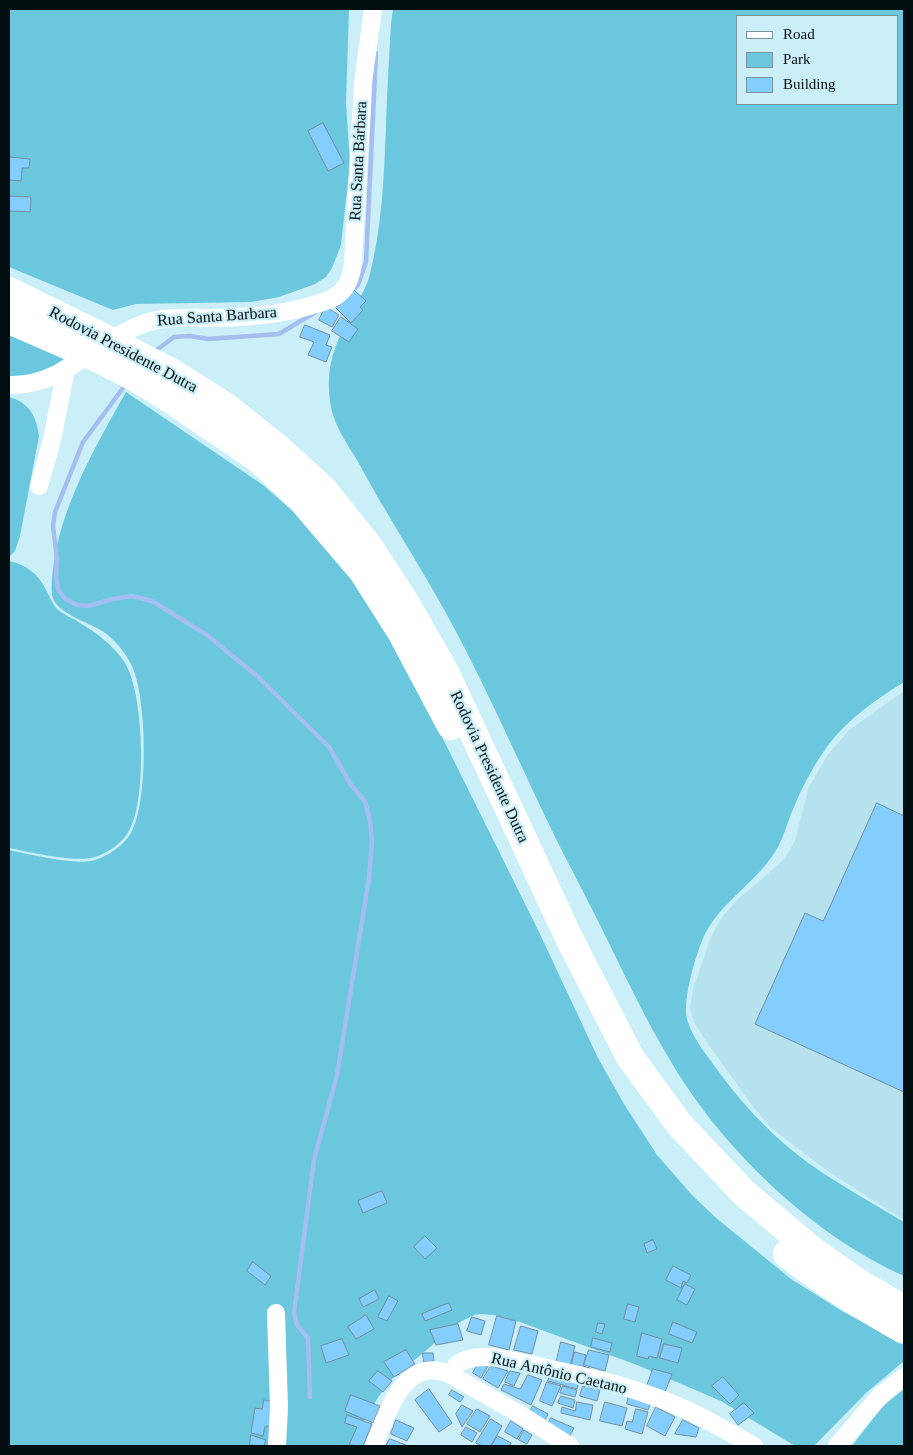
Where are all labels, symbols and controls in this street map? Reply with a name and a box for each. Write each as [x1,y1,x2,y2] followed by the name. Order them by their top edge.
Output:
[736,15,898,105] legend
[783,26,815,42] text: Road
[783,51,811,67] text: Park
[783,76,836,92] text: Building
[346,101,372,221] street label: Rua Santa Bárbara
[46,303,200,397] street label: Rodovia Presidente Dutra
[156,303,278,331] street label: Rua Santa Barbara
[445,688,533,846] street label: Rodovia Presidente Dutra
[489,1349,629,1399] street label: Rua Antônio Caetano

